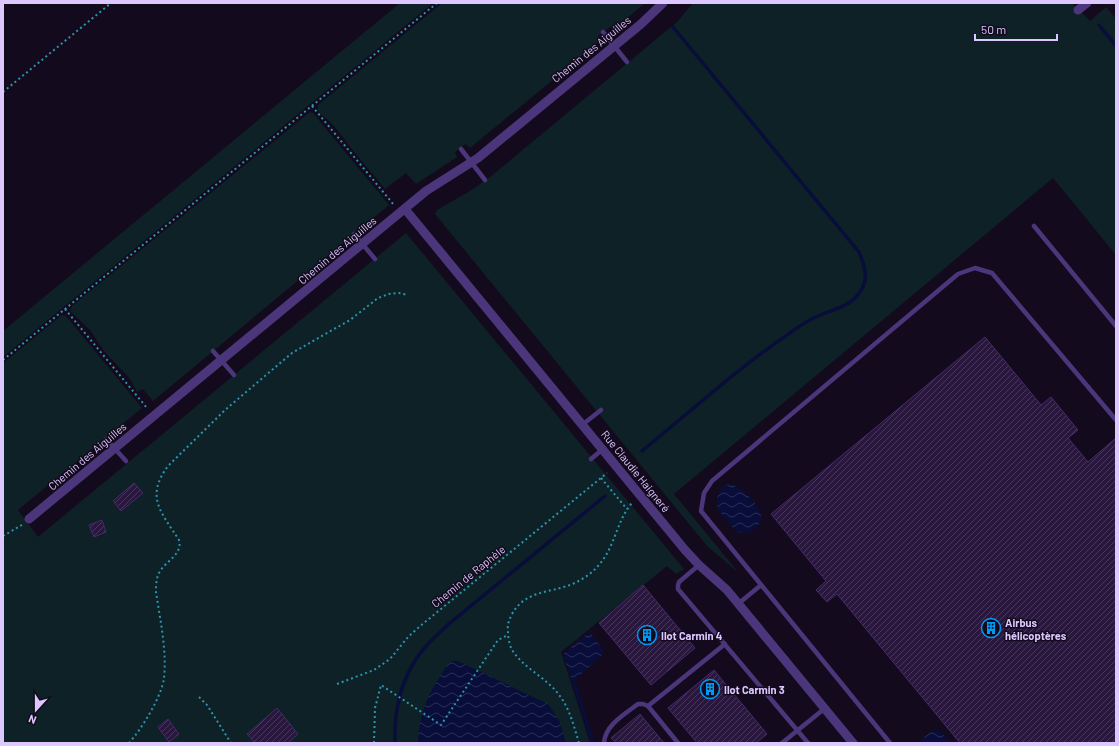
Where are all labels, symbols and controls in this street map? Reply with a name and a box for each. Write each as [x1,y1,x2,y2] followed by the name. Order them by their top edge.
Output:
[549,13,633,85] street label: Chemin des Aiguilles
[975,16,1057,42] scale bar
[981,22,1006,36] text: 50 m
[295,214,379,286] street label: Chemin des Aiguilles
[45,420,129,492] street label: Chemin des Aiguilles
[599,428,673,515] street label: Rue Claudie Haigneré
[429,542,508,610] street label: Chemin de Raphèle
[1005,616,1067,642] place label: Airbus hélicoptères
[980,617,1002,639] building icon: Airbus hélicoptères
[636,624,658,646] building icon: Ilot Carmin 4
[661,629,723,642] place label: Ilot Carmin 4
[699,678,721,700] building icon: Ilot Carmin 3
[724,683,785,696] place label: Ilot Carmin 3
[16,690,56,730] north arrow
[26,712,38,727] text: N

